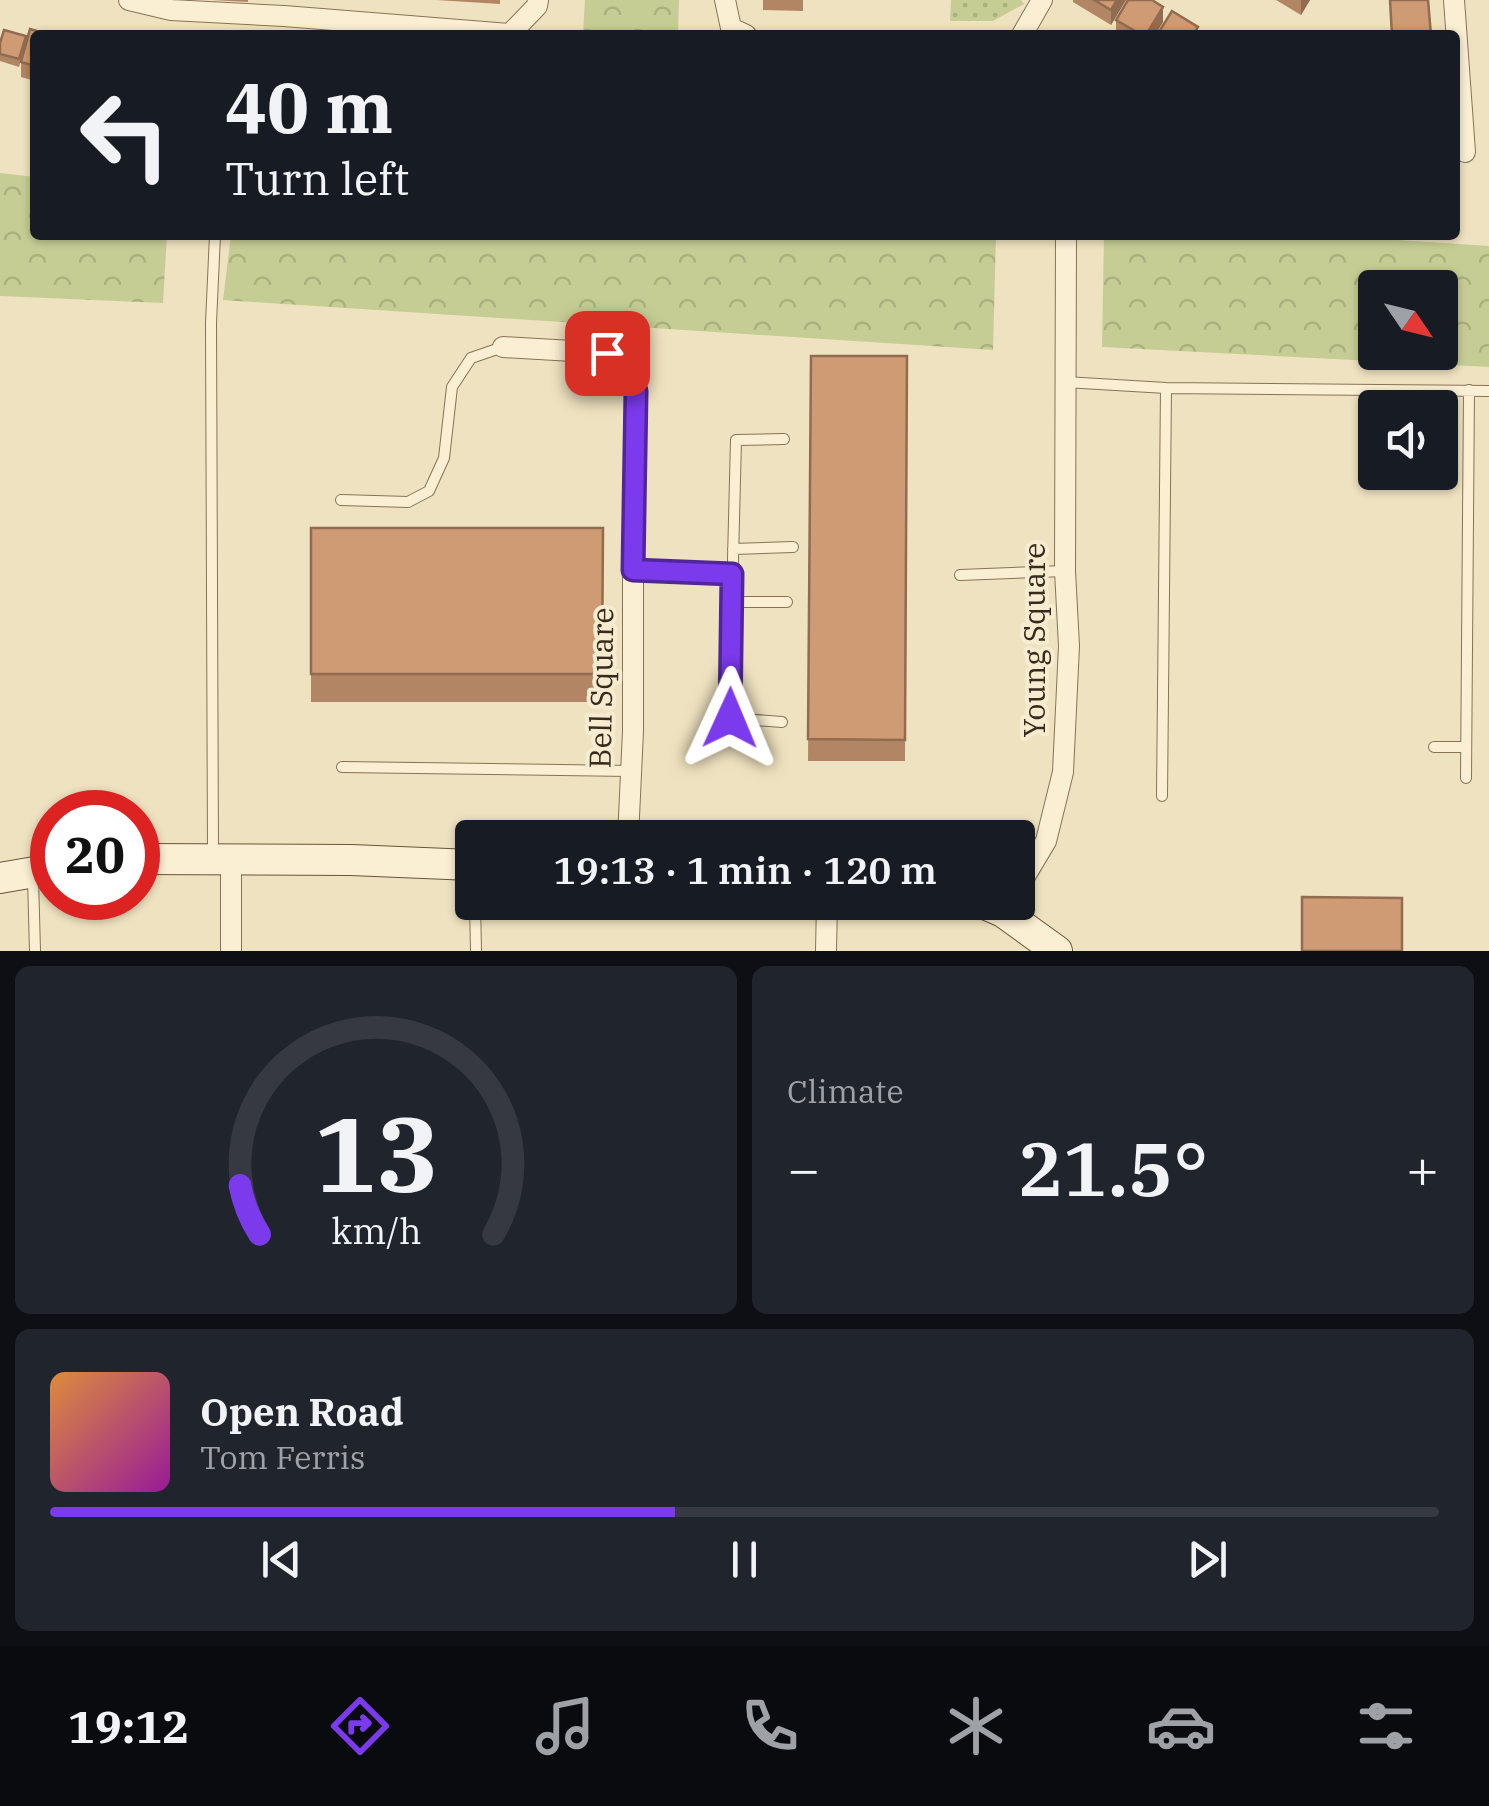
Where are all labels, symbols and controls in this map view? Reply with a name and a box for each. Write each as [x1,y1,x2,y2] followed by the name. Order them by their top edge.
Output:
[225,61,393,152] text: 40 m
[60,70,190,200] icon: left
[225,149,409,207] text: Turn left
[1358,270,1458,370] north arrow
[1358,270,1458,490] map controls
[565,311,650,396] pin
[580,326,635,381] icon: arrive
[1358,390,1458,490] button: sound
[1014,543,1053,737] street label: Young Square
[580,607,621,769] street label: Bell Square
[678,666,782,770] position arrow
[30,790,160,920] speed limit sign: 20
[553,845,937,894] text: 19:13 · 1 min · 120 m
[787,1070,904,1112] text: Climate
[314,1085,438,1221] text: 13
[1018,1119,1208,1217] text: 21.5°
[787,1133,820,1204] text: −
[1406,1133,1439,1204] text: +
[331,1207,421,1254] text: km/h
[200,1387,404,1436] text: Open Road
[200,1436,365,1478] text: Tom Ferris
[254,1532,309,1587] icon: previous
[717,1532,772,1587] icon: pause
[1180,1532,1235,1587] icon: next
[325,1691,395,1761] icon: directions
[530,1691,600,1761] icon: music
[735,1691,805,1761] icon: phone
[941,1691,1011,1761] icon: climate
[1146,1691,1216,1761] icon: car
[1351,1691,1421,1761] icon: filters
[68,1697,189,1755] text: 19:12

